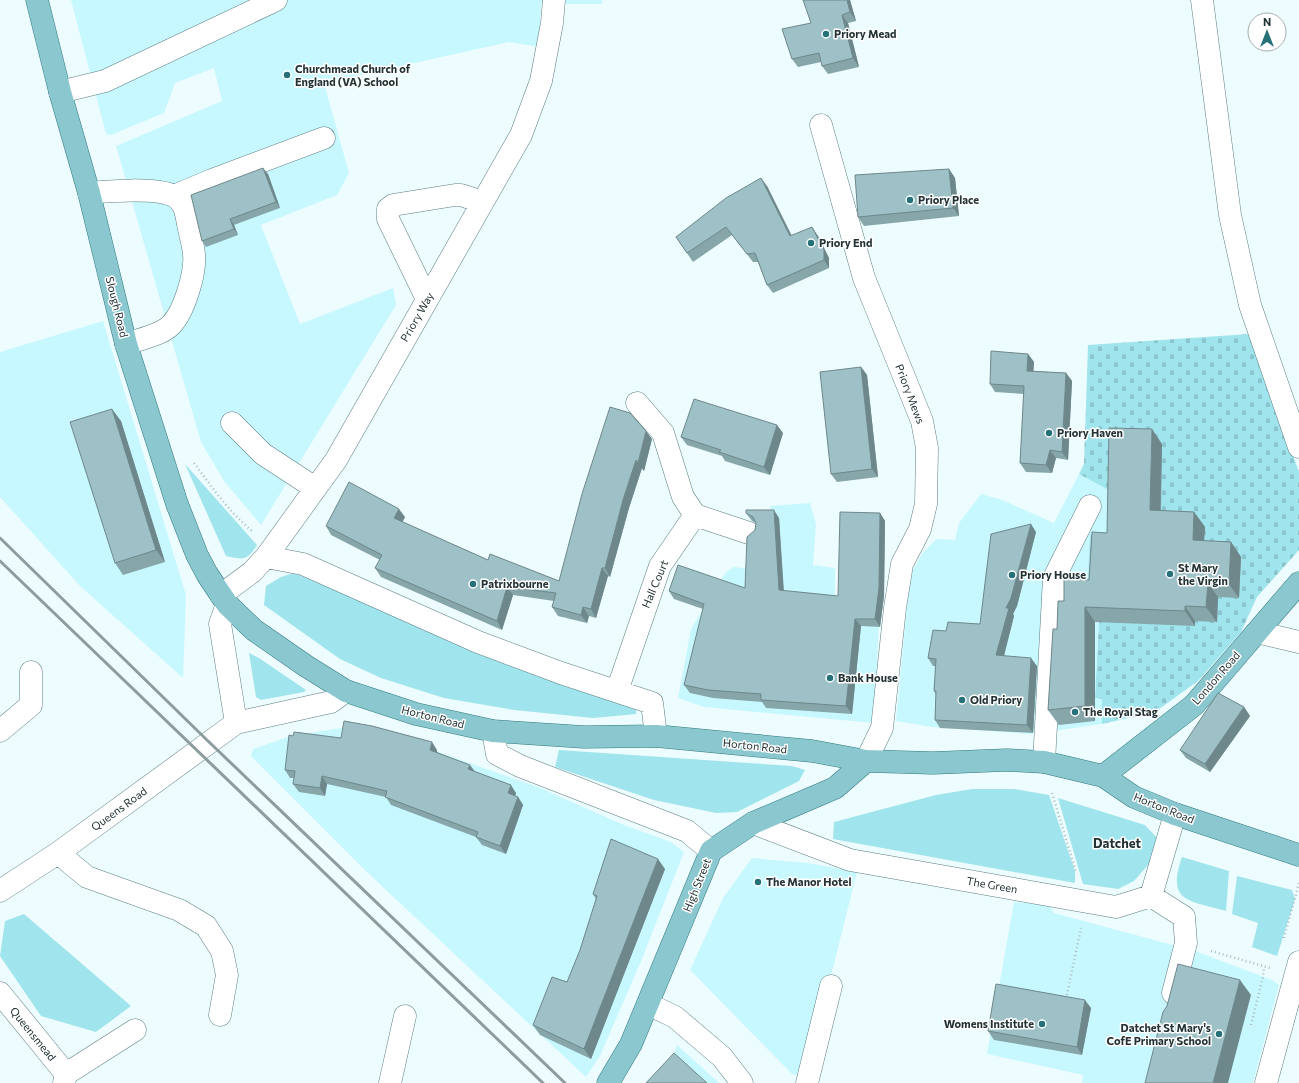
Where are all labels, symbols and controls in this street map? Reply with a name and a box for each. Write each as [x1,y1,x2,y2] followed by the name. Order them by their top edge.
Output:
[1247,12,1287,52] north arrow
[1263,15,1271,28] text: N
[834,27,897,40] place label: Priory Mead
[821,29,831,39] marker: Priory Mead
[295,62,411,88] place label: Churchmead Church of England (VA) School
[282,70,292,80] marker: Churchmead Church of England (VA) School
[918,193,979,206] place label: Priory Place
[905,195,915,205] marker: Priory Place
[819,236,872,249] place label: Priory End
[806,238,816,248] marker: Priory End
[104,275,131,339] street label: Slough Road
[397,289,436,344] street label: Priory Way
[893,362,928,425] street label: Priory Mews
[1057,426,1123,439] place label: Priory Haven
[1044,428,1054,438] marker: Priory Haven
[639,557,671,610] street label: Hall Court
[1178,561,1228,587] place label: St Mary the Virgin
[1020,568,1086,581] place label: Priory House
[1165,569,1175,579] marker: St Mary the Virgin
[1007,570,1017,580] marker: Priory House
[481,577,549,590] place label: Patrixbourne
[468,579,478,589] marker: Patrixbourne
[1189,648,1242,707] street label: London Road
[838,671,898,684] place label: Bank House
[825,673,835,683] marker: Bank House
[970,693,1022,706] place label: Old Priory
[957,695,967,705] marker: Old Priory
[400,702,466,731] street label: Horton Road
[1083,705,1158,718] place label: The Royal Stag
[1070,707,1080,717] marker: The Royal Stag
[722,736,788,755] street label: Horton Road
[88,784,149,833] street label: Queens Road
[1132,789,1196,826] street label: Horton Road
[1093,835,1141,851] district label: Datchet
[680,856,713,913] street label: High Street
[966,874,1019,895] street label: The Green
[766,875,851,888] place label: The Manor Hotel
[753,877,763,887] marker: The Manor Hotel
[8,1004,59,1063] street label: Queensmead
[944,1017,1034,1030] place label: Womens Institute
[1037,1019,1047,1029] marker: Womens Institute
[1107,1021,1211,1047] place label: Datchet St Mary's CofE Primary School
[1214,1029,1224,1039] marker: Datchet St Mary's CofE Primary School

